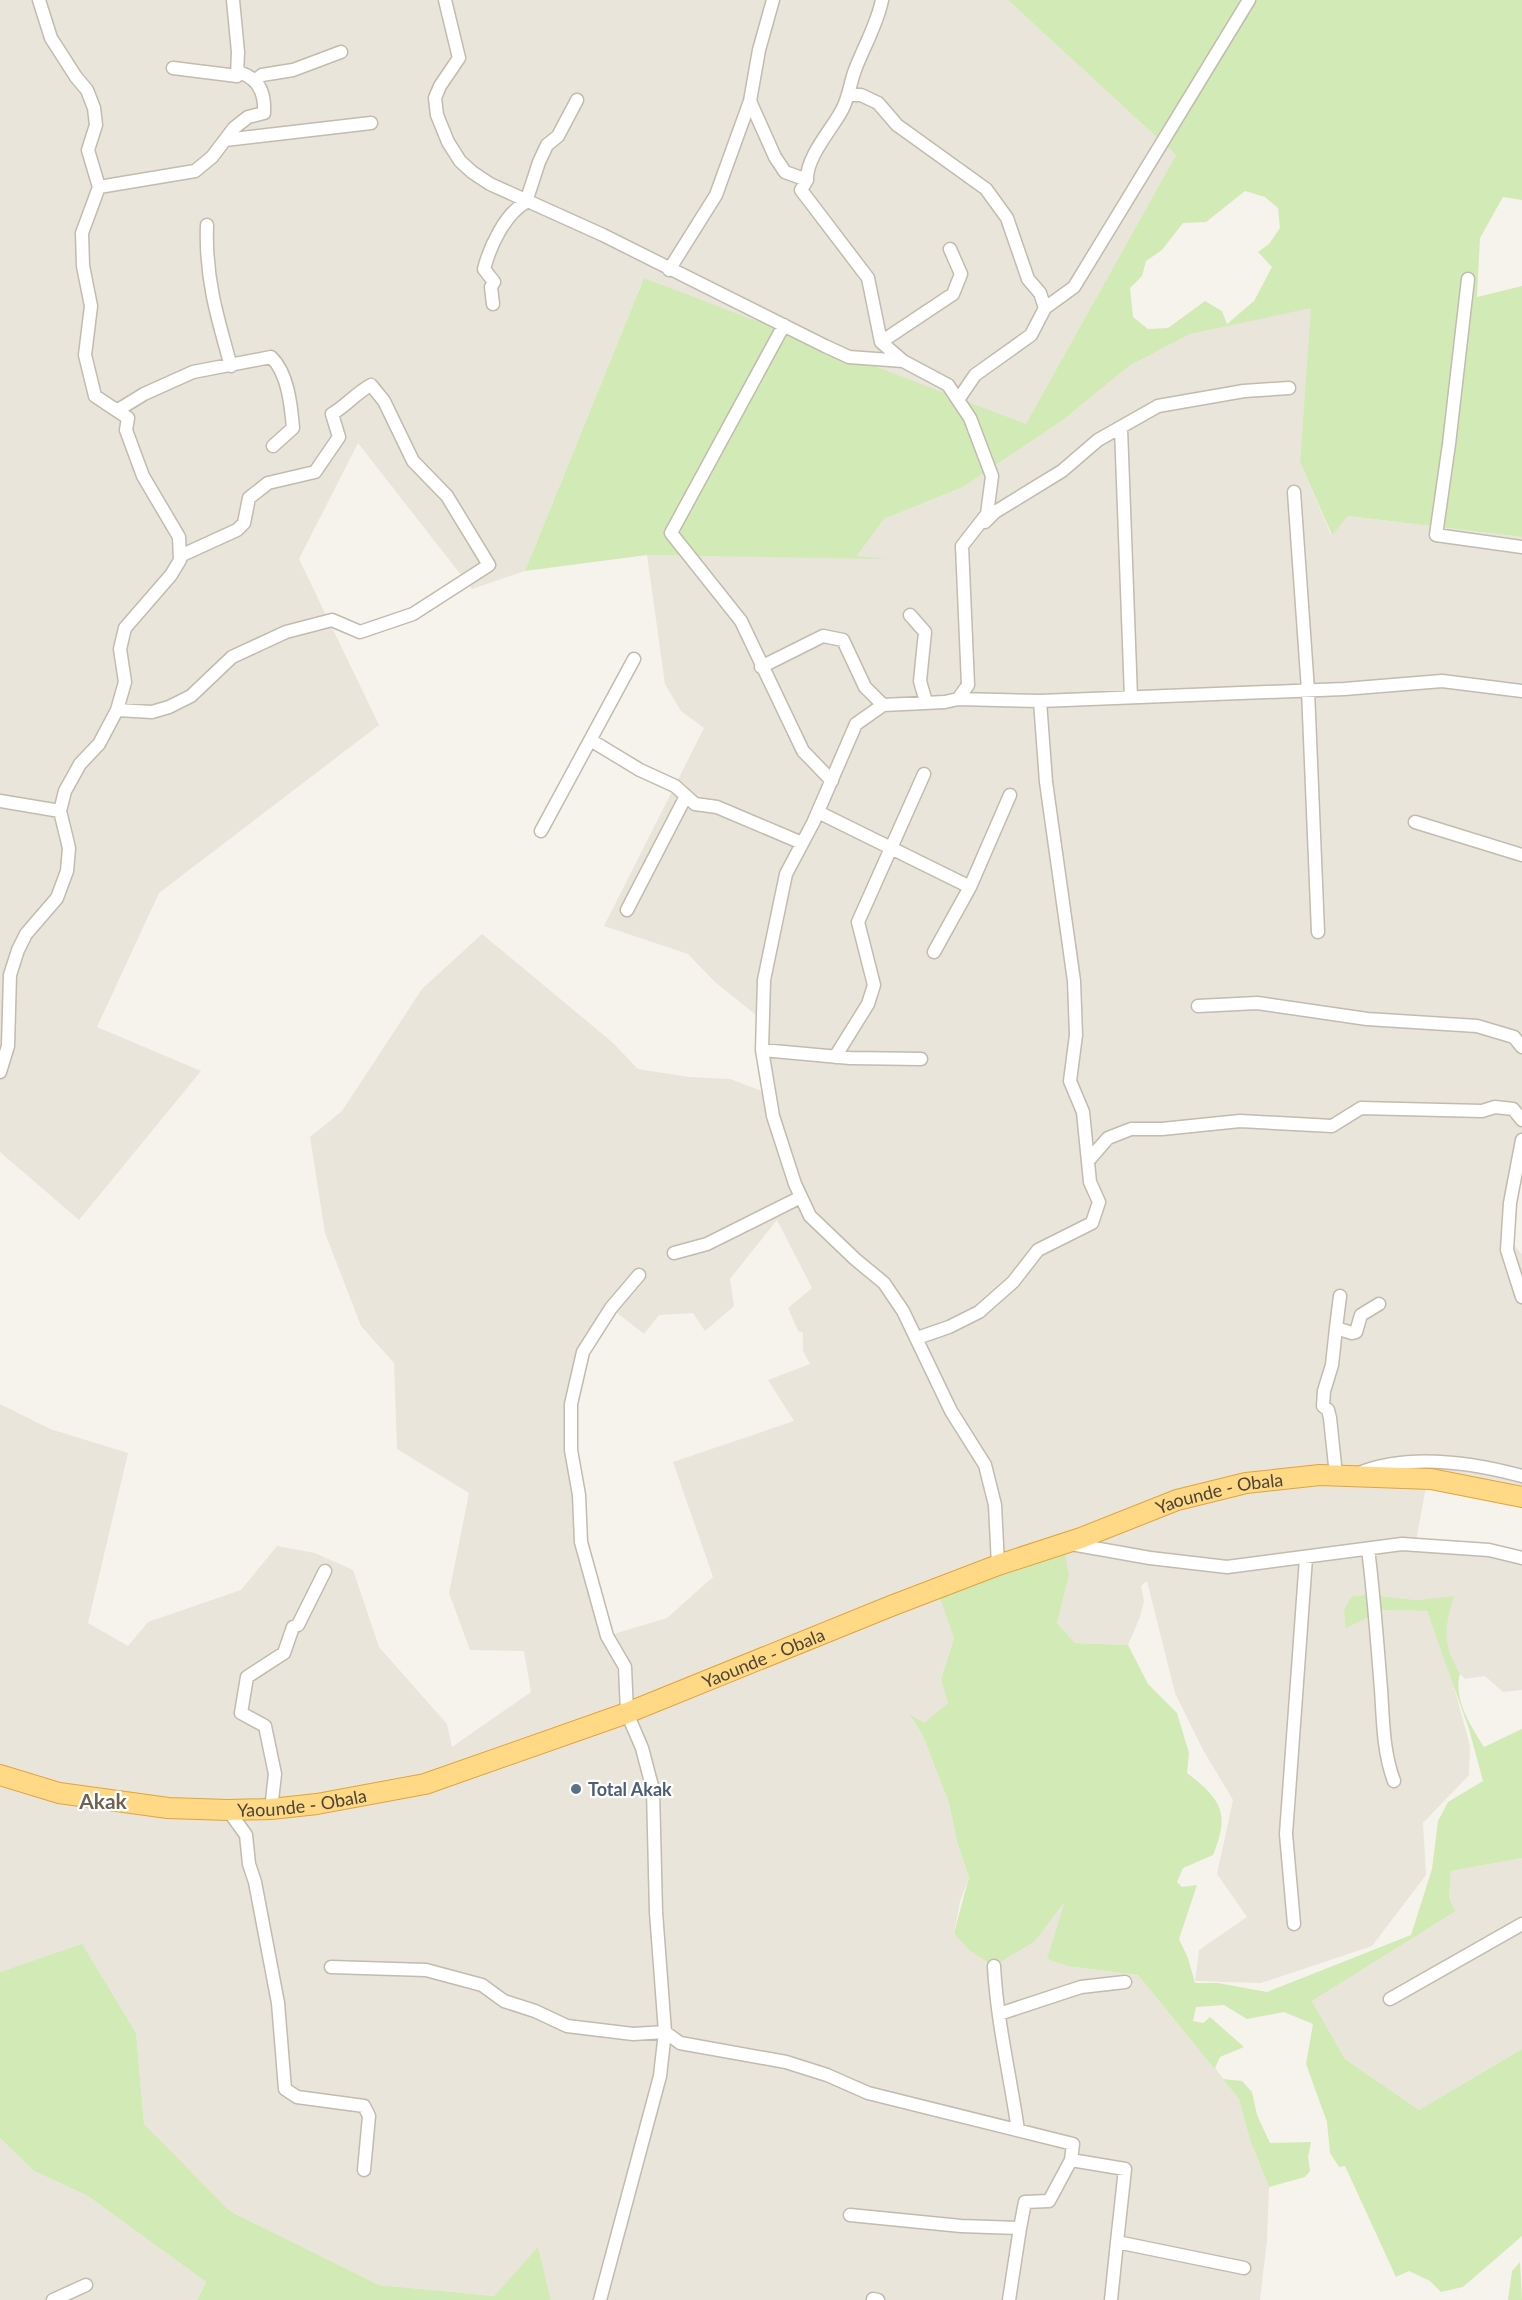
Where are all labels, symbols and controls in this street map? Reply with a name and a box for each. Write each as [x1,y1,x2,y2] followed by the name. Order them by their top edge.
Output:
[1152,1468,1284,1518] street label: Yaounde - Obala
[699,1623,828,1692] street label: Yaounde - Obala
[588,1778,672,1800] place label: Total Akak
[569,1782,583,1796] marker: Total Akak
[237,1784,368,1821] street label: Yaounde - Obala
[78,1788,128,1813] district label: Akak

